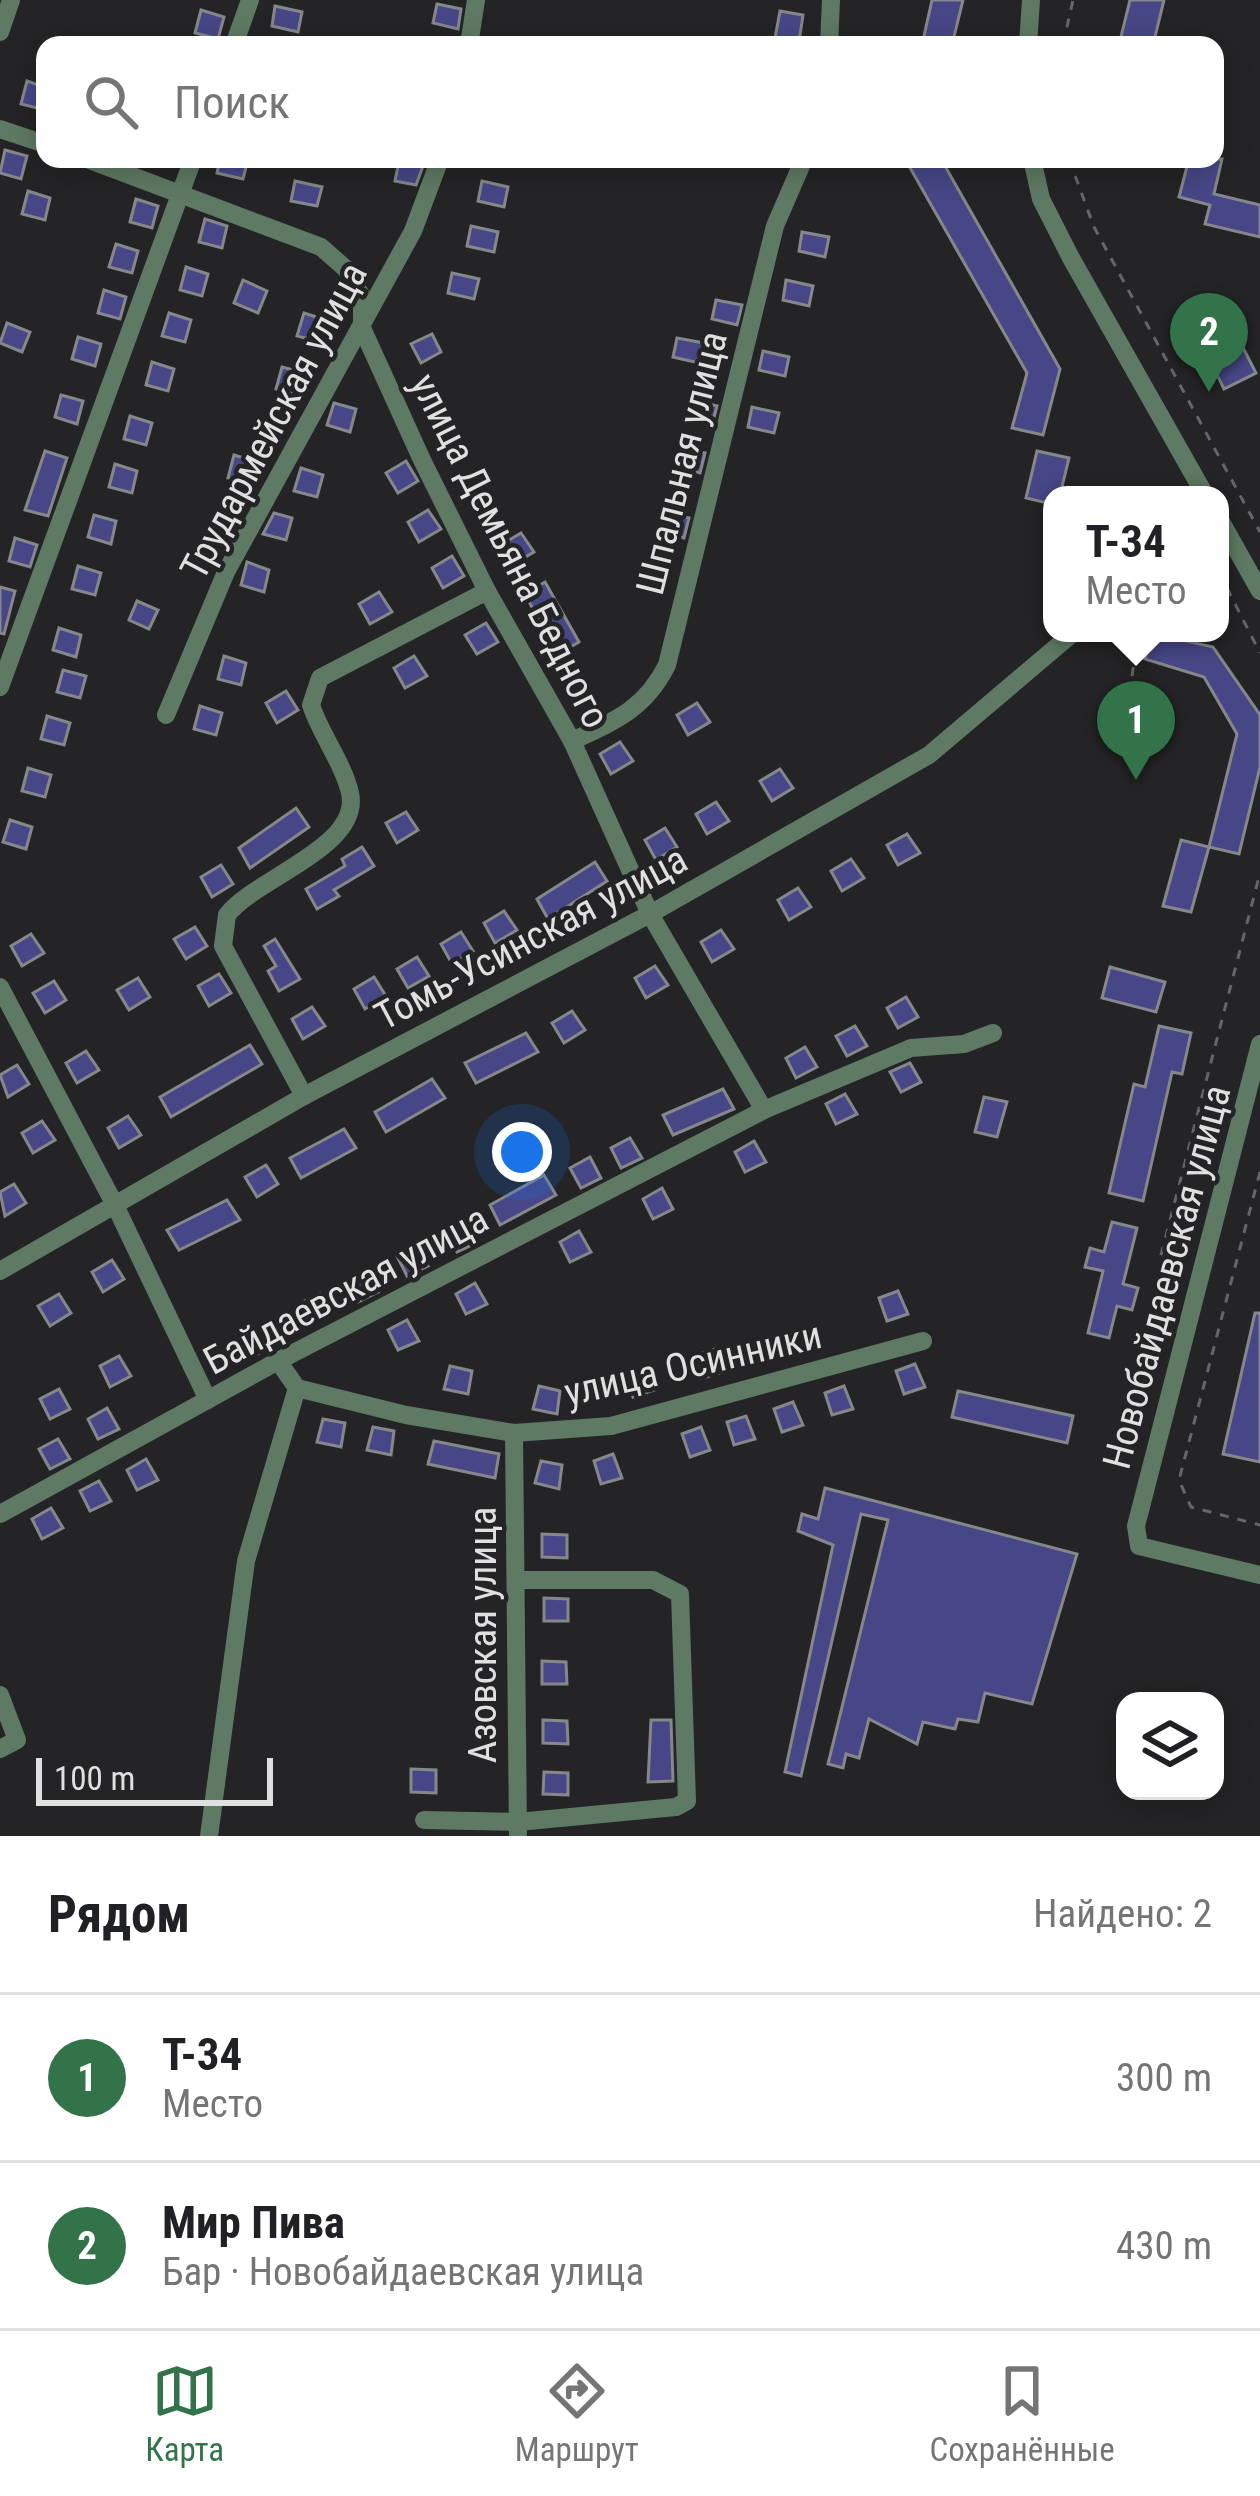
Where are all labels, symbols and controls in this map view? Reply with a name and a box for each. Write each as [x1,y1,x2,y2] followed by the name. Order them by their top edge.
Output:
[36,36,1224,168] search box
[78,69,144,135] icon: search
[174,76,290,129] text: Поиск
[171,255,377,587] street label: Трудармейская улица
[1170,293,1248,392] pin: 2
[627,327,737,599] street label: Шпальная улица
[401,366,619,736] street label: улица Демьяна Бедного
[1043,486,1229,642] popup
[1085,515,1166,568] text: T-34
[1085,568,1187,614] text: Место
[1097,681,1175,780] pin: 1
[367,836,695,1040] street label: Томь-Усинская улица
[1094,1080,1240,1474] street label: Новобайдаевская улица
[492,1122,552,1182] your location
[196,1196,496,1384] street label: Байдаевская улица
[560,1312,826,1416] street label: улица Осинники
[460,1507,506,1763] street label: Азовская улица
[1116,1692,1224,1800] map controls
[1116,1692,1224,1800] button: layers
[36,1752,273,1805] scale bar
[54,1759,135,1798] text: 100 m
[48,1885,190,1944] text: Рядом
[1033,1891,1212,1937] text: Найдено: 2
[162,2028,242,2081] text: T-34
[77,2055,97,2101] text: 1
[1116,2055,1212,2101] text: 300 m
[162,2081,263,2127] text: Место
[162,2196,345,2249] text: Мир Пива
[77,2223,97,2269] text: 2
[1116,2223,1212,2269] text: 430 m
[162,2249,644,2295] text: Бар · Новобайдаевская улица
[145,2358,224,2469] tab: Карта
[515,2358,639,2469] tab: Маршрут
[929,2358,1115,2469] tab: Сохранённые

